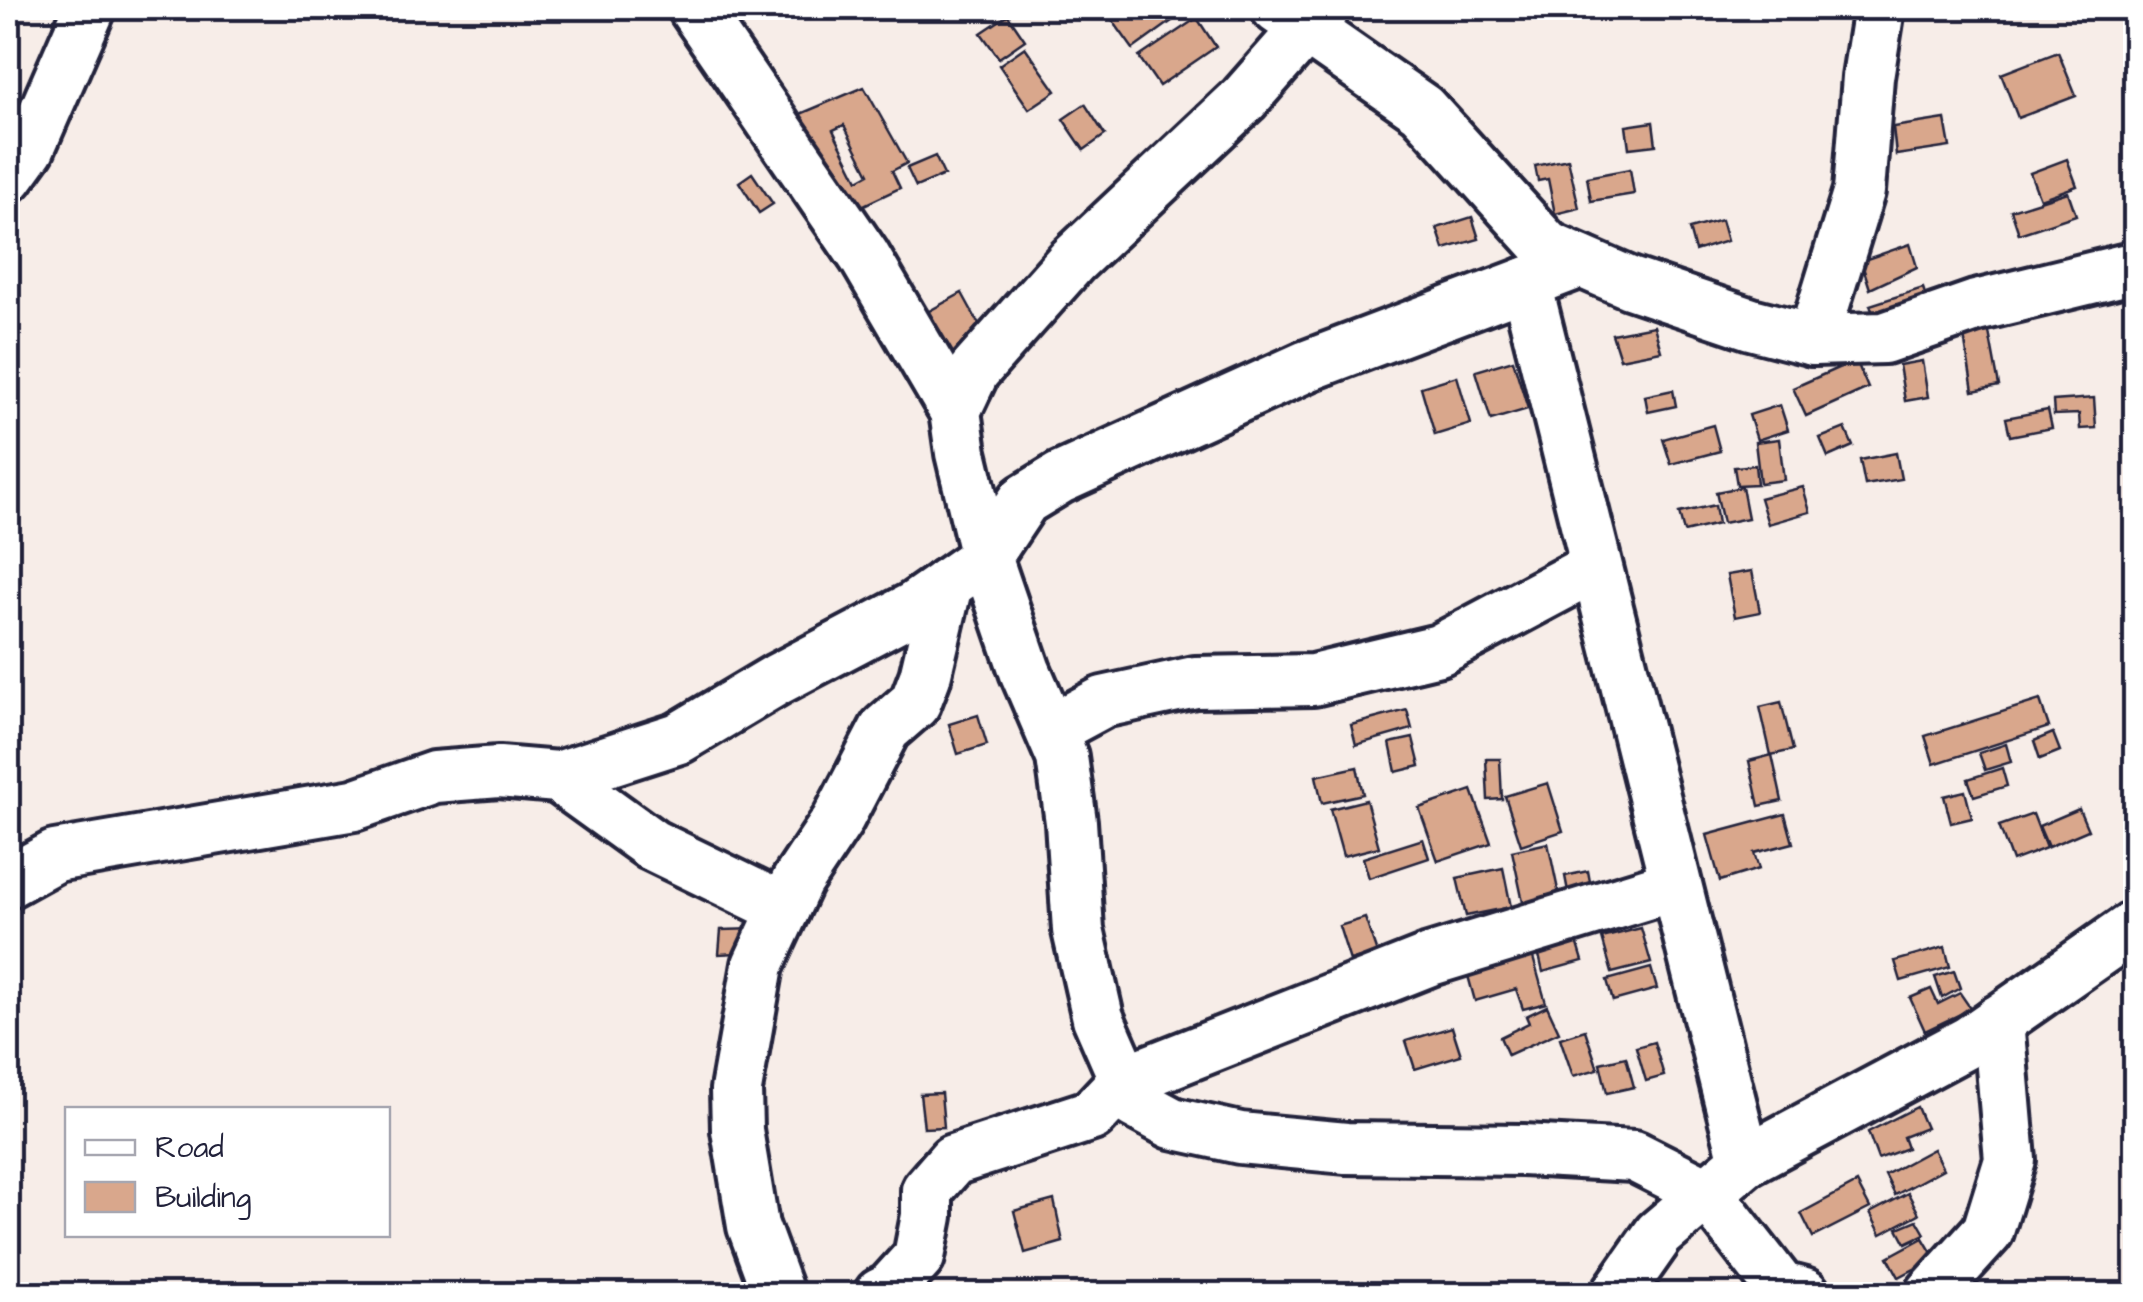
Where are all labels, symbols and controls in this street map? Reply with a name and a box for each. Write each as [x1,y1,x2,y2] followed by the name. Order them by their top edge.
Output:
[65,1107,390,1237] legend
[155,1127,224,1169] text: Road
[155,1177,251,1220] text: Building

